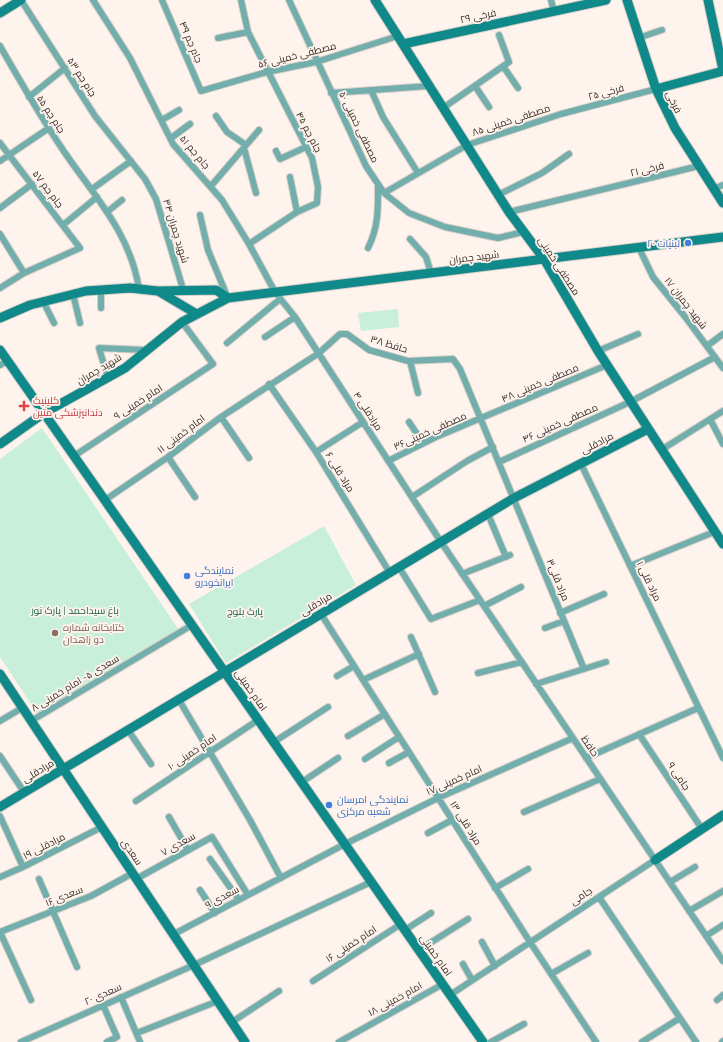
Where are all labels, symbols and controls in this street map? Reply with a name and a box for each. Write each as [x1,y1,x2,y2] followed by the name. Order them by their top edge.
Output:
[459,7,497,26] street label: فرخی ۲۹
[176,20,205,65] street label: جام جم ۴۹
[257,40,337,71] street label: مصطفی خمینی ۵۶
[64,55,99,100] street label: جام جم ۵۳
[587,82,625,103] street label: فرخی ۲۵
[663,89,684,115] street label: فرخی
[336,90,381,165] street label: مصطفی خمینی ۵۰
[33,93,67,136] street label: جام جم ۵۵
[471,102,552,139] street label: مصطفی خمینی ۸۵
[292,110,324,155] street label: جام جم ۴۵
[176,133,212,172] street label: جام جم ۵۱
[629,160,665,179] street label: فرخی ۲۱
[29,168,66,211] street label: جام جم ۵۷
[160,198,191,265] street label: شهید چمران ۳۴
[535,235,582,298] street label: مصطفی خمینی
[647,238,680,249] place label: لبنیات ۲۰
[683,238,693,248] marker: لبنیات ۲۰
[448,248,500,267] street label: شهید چمران
[662,275,710,332] street label: شهید چمران ۱۷
[369,333,409,355] street label: حافظ ۳۸
[75,351,124,388] street label: شهید چمران
[500,362,581,405] street label: مصطفی خمینی ۴۸
[112,382,165,423] street label: امام خمینی ۹
[351,390,385,433] street label: مرادقلی ۴
[33,395,103,419] place label: کلینیک دندانپزشکی متین
[18,400,30,412] marker: کلینیک دندانپزشکی متین
[521,401,600,445] street label: مصطفی خمینی ۴۶
[392,410,469,453] street label: مصطفی خمینی۳۶
[155,413,208,457] street label: امام خمینی ۱۱
[579,430,616,457] street label: مرادقلی
[323,450,357,494] street label: مراد قلی ۶
[544,557,571,603] street label: مراد قلی۳
[634,559,663,603] street label: مراد قلی ۱
[195,565,234,588] place label: نمایندگی ایرانخودرو
[182,571,192,581] marker: نمایندگی ایرانخودرو
[298,590,334,619] street label: مرادقلی
[30,605,119,617] park label: باغ سیداحمد | پارک نور
[227,606,263,618] park label: پارک بلوچ
[63,622,124,646] place label: کتابخانه شماره دو زاهدان
[50,628,60,638] marker: کتابخانه شماره دو زاهدان
[29,652,122,715] street label: سعدی ۵- امام خمینی ۸
[231,667,269,714] street label: امام خمینی
[166,732,219,774] street label: امام خمینی ۱۰
[579,734,601,758] street label: حافظ
[20,757,56,786] street label: مرادقلی
[665,760,692,793] street label: جامی ۹
[424,763,484,799] street label: امام خمینی ۱۷
[337,794,408,818] place label: نمایندگی امرسان شعبه مرکزی
[447,799,484,848] street label: مراد قلی ۱۳
[324,800,334,810] marker: نمایندگی امرسان شعبه مرکزی
[159,830,198,859] street label: سعدی ۷
[21,831,67,862] street label: مرادقلی ۱۹
[119,837,145,868] street label: سعدی
[44,884,85,909] street label: سعدی ۱۶
[203,884,241,911] street label: سعدی ۹
[568,885,595,908] street label: جامی
[324,924,380,966] street label: امام خمینی ۱۶
[416,932,454,979] street label: امام خمینی
[366,980,425,1020] street label: امام خمینی ۱۸
[83,981,124,1008] street label: سعدی ۲۰

